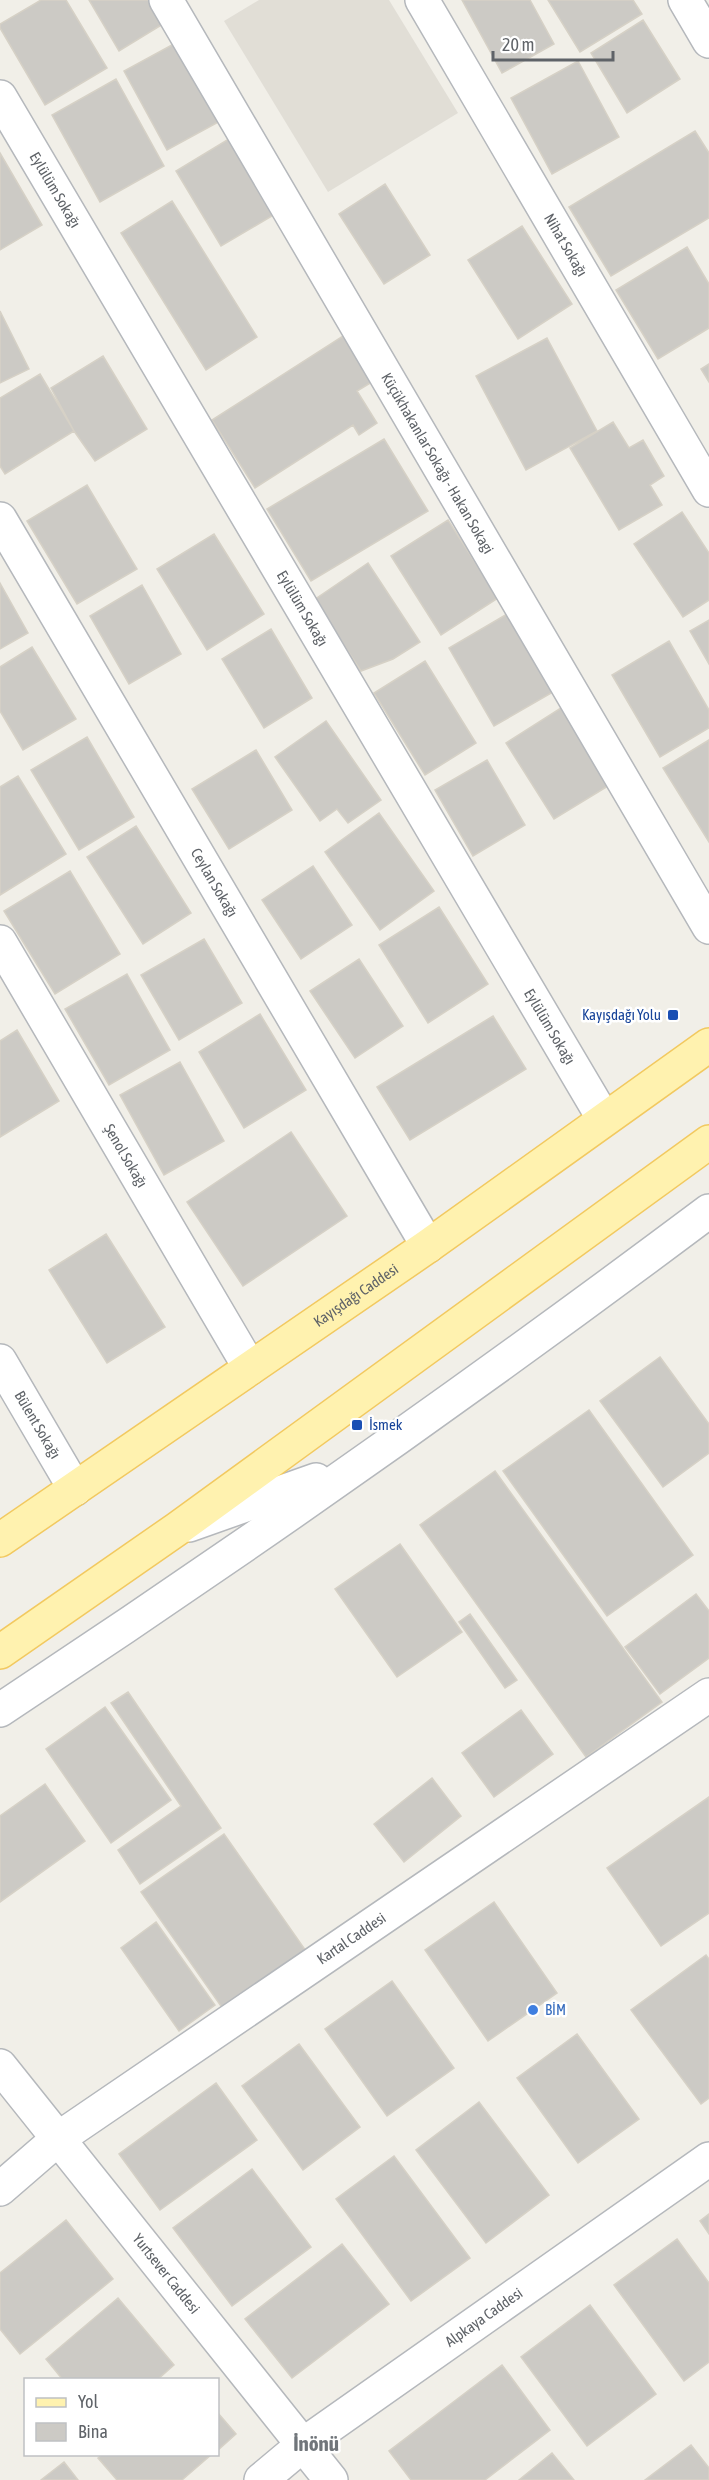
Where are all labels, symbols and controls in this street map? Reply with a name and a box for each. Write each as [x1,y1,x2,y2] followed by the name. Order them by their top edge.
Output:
[493,24,613,62] scale bar
[502,34,534,55] text: 20 m
[26,149,84,231] street label: Eylülüm Sokağı
[541,210,591,279] street label: Nihat Sokağı
[378,370,497,557] street label: Küçükhakanlar Sokağı - Hakan Sokagi
[274,567,332,649] street label: Eylülüm Sokağı
[188,845,241,920] street label: Ceylan Sokağı
[521,986,579,1067] street label: Eylülüm Sokağı
[582,1006,661,1023] place label: Kayışdağı Yolu
[666,1008,680,1022] marker: Kayışdağı Yolu
[101,1121,151,1190] street label: Şenol Sokağı
[310,1260,401,1330] street label: Kayışdağı Caddesi
[11,1388,64,1461] street label: Bülent Sokağı
[369,1416,403,1433] place label: İsmek
[350,1418,364,1432] marker: İsmek
[314,1909,389,1968] street label: Kartal Caddesi
[545,2001,566,2018] place label: BİM
[526,2003,540,2017] marker: BİM
[129,2230,204,2317] street label: Yurtsever Caddesi
[442,2284,526,2350] street label: Alpkaya Caddesi
[24,2378,219,2456] legend
[78,2391,98,2412] text: Yol
[78,2421,108,2442] text: Bina
[293,2431,339,2455] district label: İnönü

